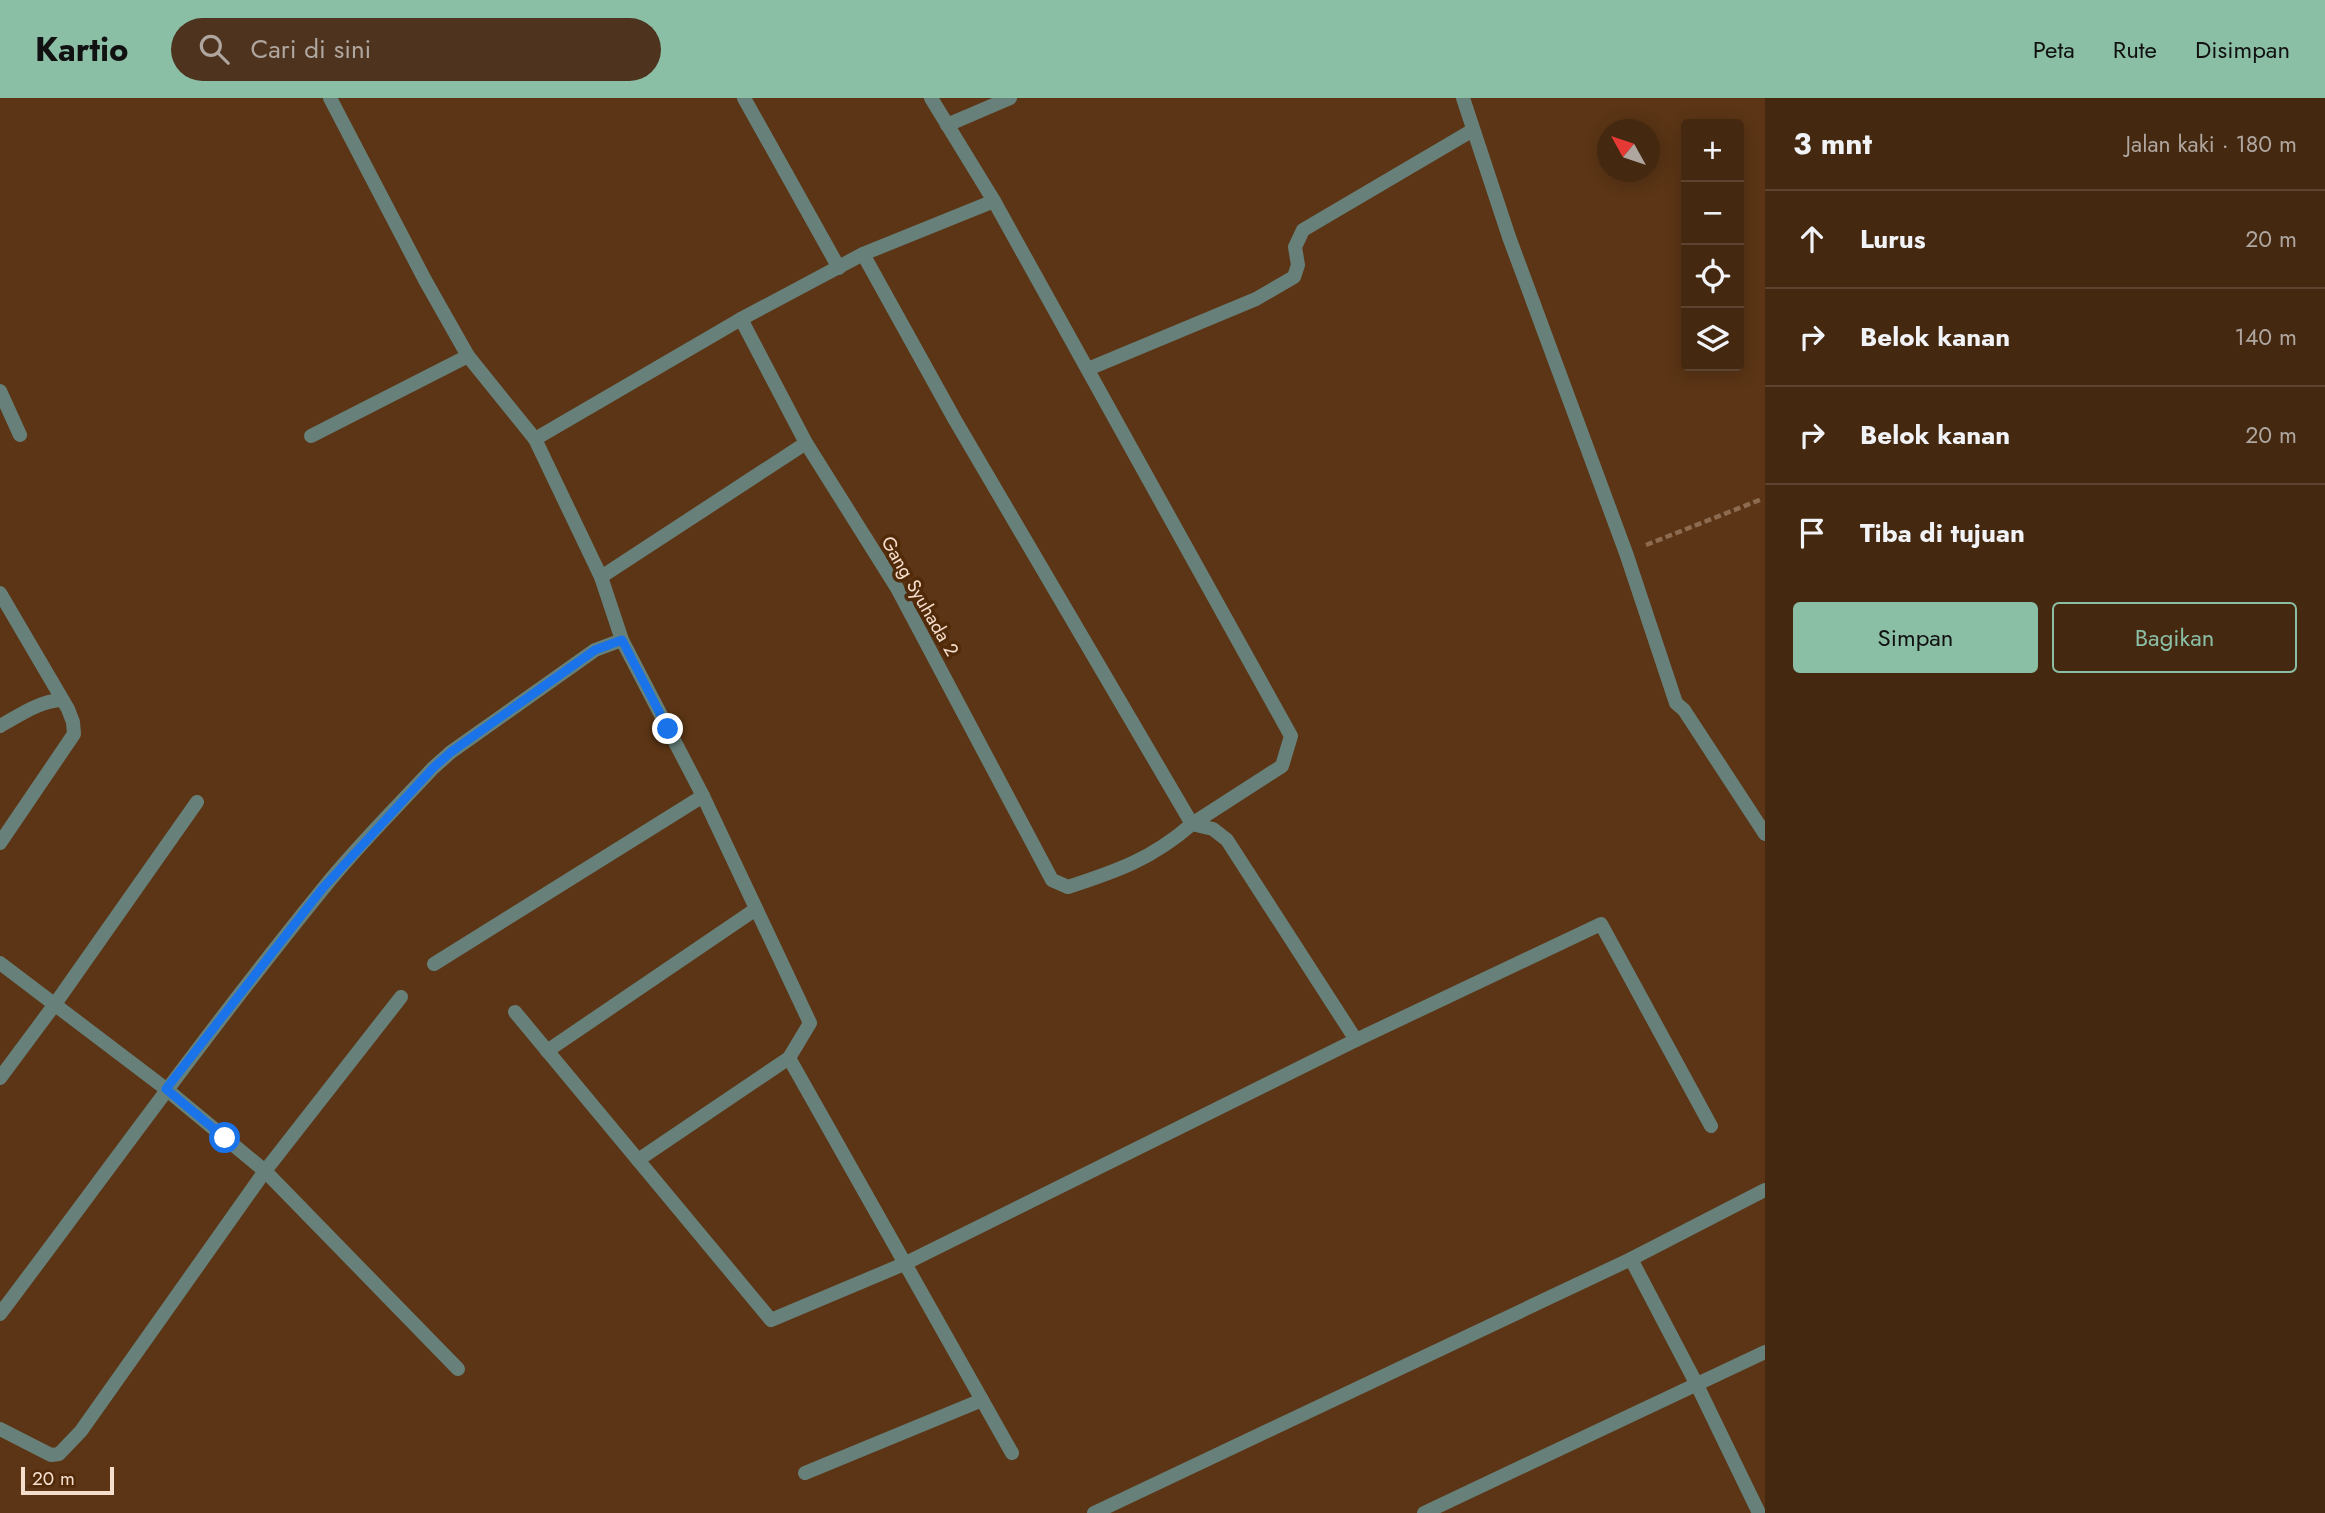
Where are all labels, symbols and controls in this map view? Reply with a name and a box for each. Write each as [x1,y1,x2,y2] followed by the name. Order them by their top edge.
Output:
[171,18,661,81] search box
[35,26,129,73] text: Kartio
[195,30,233,68] icon: search
[251,30,371,68] text: Cari di sini
[2033,32,2075,67] text: Peta
[2113,32,2157,67] text: Rute
[2195,32,2290,67] text: Disimpan
[1597,119,1660,182] north arrow
[1681,119,1744,371] map controls
[1681,119,1744,182] button: +
[1793,122,1872,165] text: 3 mnt
[2126,127,2297,161] text: Jalan kaki · 180 m
[1681,182,1744,245] button: −
[1793,220,1831,258] icon: ahead
[1860,220,1926,258] text: Lurus
[2245,222,2297,256] text: 20 m
[1681,245,1744,308] button: locate
[1681,308,1744,371] button: layers
[1793,318,1831,356] icon: right
[1860,318,2010,356] text: Belok kanan
[2235,320,2297,354] text: 140 m
[1793,416,1831,454] icon: right
[1860,416,2010,454] text: Belok kanan
[2245,418,2297,452] text: 20 m
[1793,514,1831,552] icon: arrive
[1860,514,2025,552] text: Tiba di tujuan
[875,531,965,661] street label: Gang Syuhada 2
[1793,602,2038,673] button: Simpan
[2052,602,2297,673] button: Bagikan
[652,713,683,744] route end
[209,1122,240,1153] route start
[21,1464,114,1496] scale bar
[32,1465,75,1492] text: 20 m

